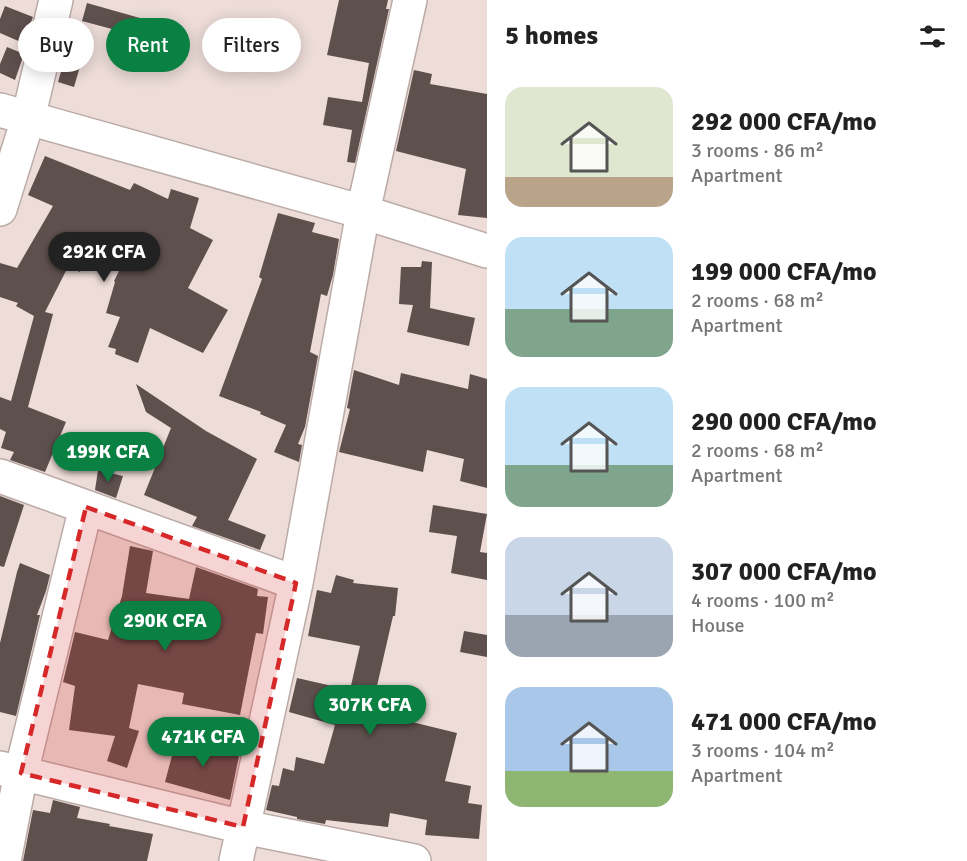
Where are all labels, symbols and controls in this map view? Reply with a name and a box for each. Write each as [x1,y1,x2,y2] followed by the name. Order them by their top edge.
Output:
[18,18,94,72] chip: Buy
[106,18,190,72] chip: Rent
[202,18,301,72] chip: Filters
[505,20,598,52] text: 5 homes
[916,20,949,53] icon: filters
[691,106,877,138] text: 292 000 CFA/mo
[553,111,625,183] icon: home
[691,138,824,163] text: 3 rooms · 86 m²
[691,163,783,188] text: Apartment
[42,232,166,283] pin: 292K CFA
[62,239,146,264] text: 292K CFA
[691,256,877,288] text: 199 000 CFA/mo
[553,261,625,333] icon: home
[691,288,824,313] text: 2 rooms · 68 m²
[691,313,783,338] text: Apartment
[691,406,877,438] text: 290 000 CFA/mo
[553,411,625,483] icon: home
[46,432,170,483] pin: 199K CFA
[691,438,824,463] text: 2 rooms · 68 m²
[66,439,150,464] text: 199K CFA
[691,463,783,488] text: Apartment
[691,556,877,588] text: 307 000 CFA/mo
[553,561,625,633] icon: home
[691,588,835,613] text: 4 rooms · 100 m²
[103,601,227,652] pin: 290K CFA
[123,608,207,633] text: 290K CFA
[691,613,745,638] text: House
[308,685,432,736] pin: 307K CFA
[328,692,412,717] text: 307K CFA
[691,706,877,738] text: 471 000 CFA/mo
[553,711,625,783] icon: home
[141,717,265,768] pin: 471K CFA
[161,724,245,749] text: 471K CFA
[691,738,835,763] text: 3 rooms · 104 m²
[691,763,783,788] text: Apartment

